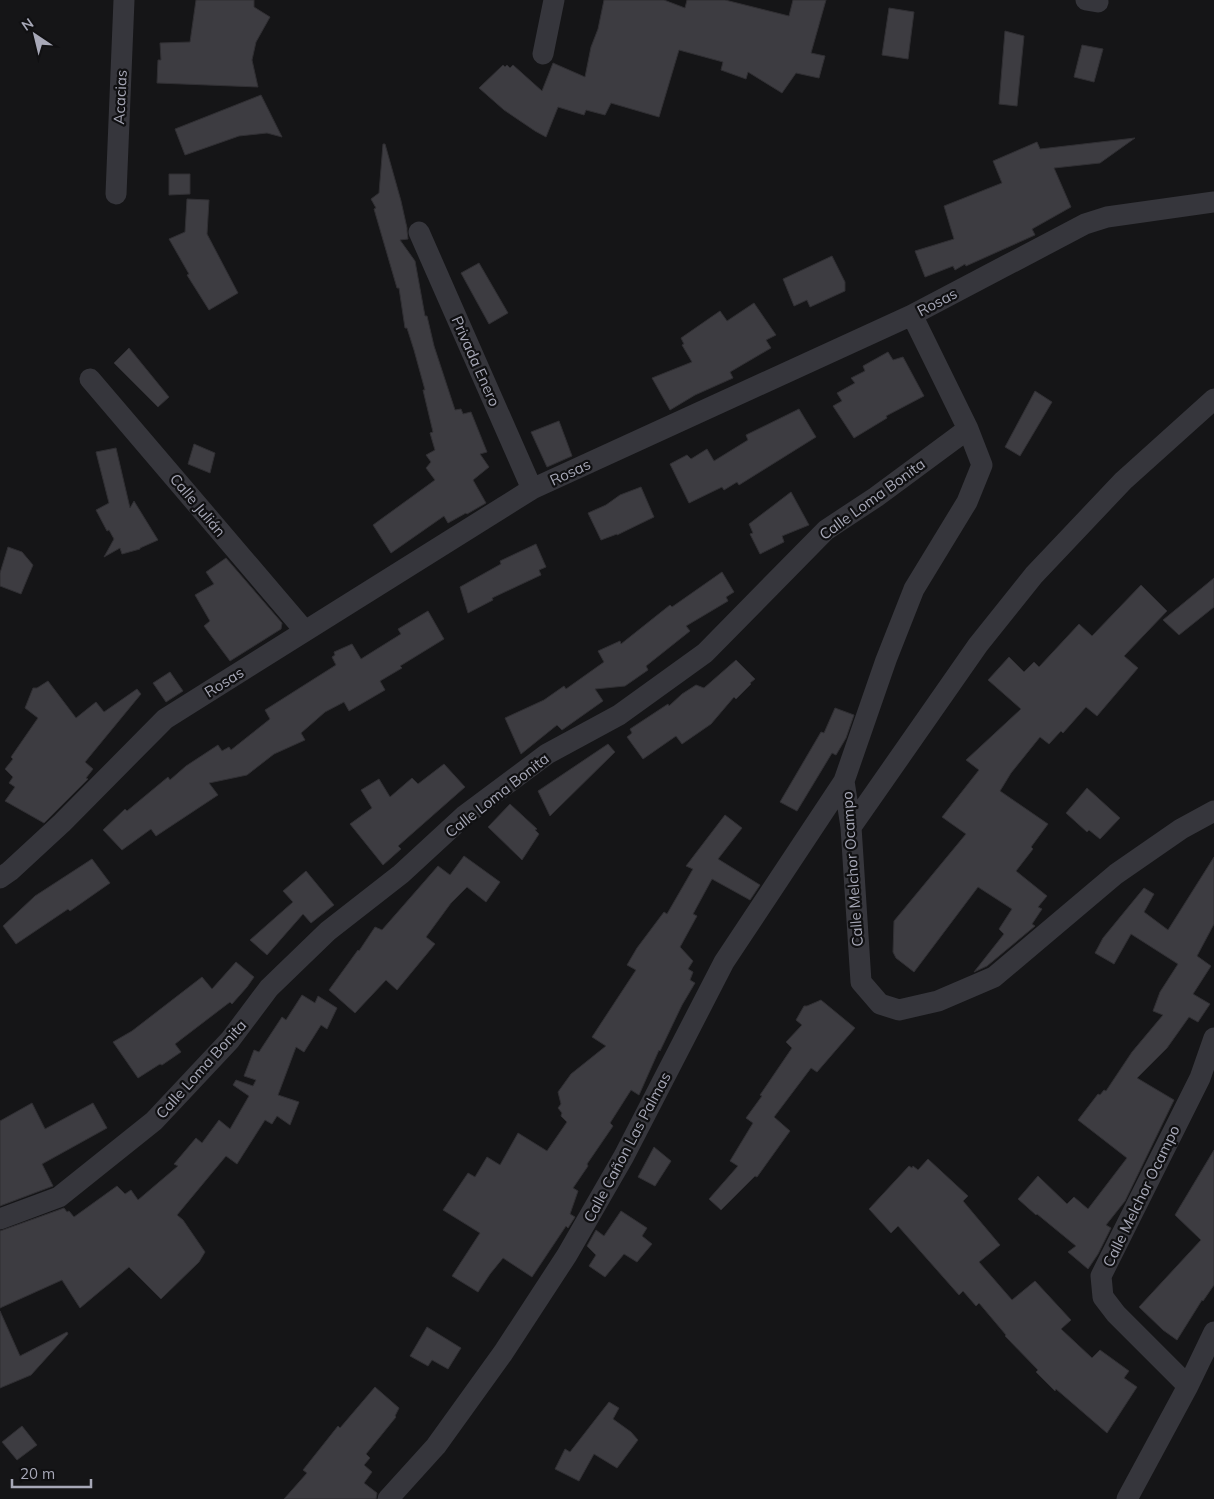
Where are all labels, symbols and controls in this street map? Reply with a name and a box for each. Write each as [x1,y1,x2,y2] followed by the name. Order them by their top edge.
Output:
[10,10,60,60] north arrow
[18,14,37,35] text: N
[109,69,131,125] street label: Acacias
[914,284,960,320] street label: Rosas
[448,313,504,409] street label: Privada Enero
[547,454,593,490] street label: Rosas
[815,454,929,544] street label: Calle Loma Bonita
[166,469,230,541] street label: Calle Julián
[201,663,247,701] street label: Rosas
[441,749,553,841] street label: Calle Loma Bonita
[837,791,867,947] street label: Calle Melchor Ocampo
[152,1016,250,1122] street label: Calle Loma Bonita
[579,1069,675,1225] street label: Calle Cañon Las Palmas
[1098,1122,1184,1270] street label: Calle Melchor Ocampo
[12,1456,91,1488] scale bar
[20,1464,55,1483] text: 20 m

